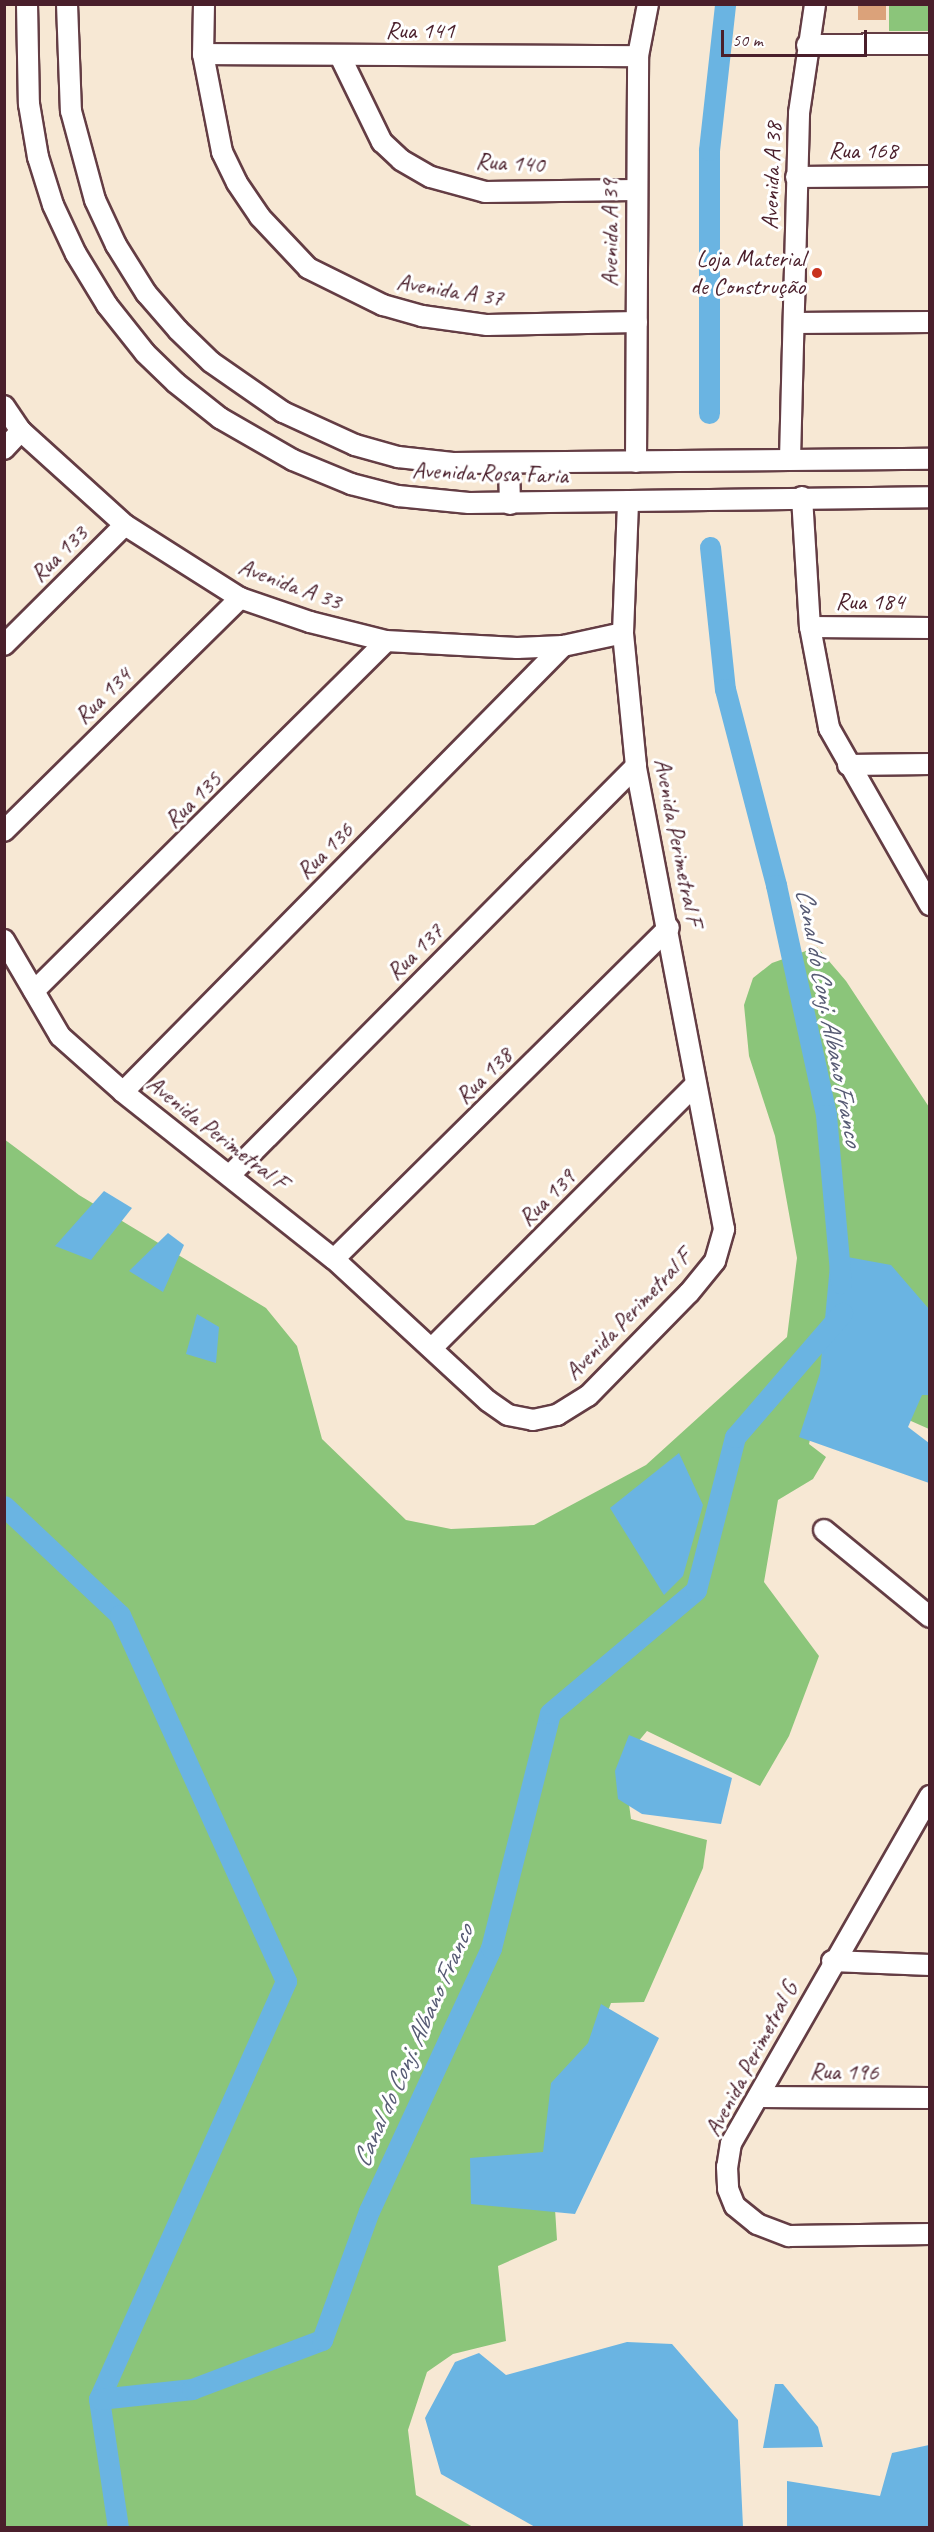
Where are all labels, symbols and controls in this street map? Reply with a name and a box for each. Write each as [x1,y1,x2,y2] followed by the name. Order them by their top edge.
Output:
[386,17,454,45] street label: Rua 141
[724,18,870,56] scale bar
[732,29,763,51] text: 50 m
[756,122,788,230] street label: Avenida A 38
[829,137,897,165] street label: Rua 168
[475,147,545,179] street label: Rua 140
[596,179,624,287] street label: Avenida A 39
[690,245,805,301] place label: Loja Material de Construção
[810,266,824,280] marker: Loja Material de Construção
[395,267,505,313] street label: Avenida A 37
[411,456,569,490] street label: Avenida Rosa Faria
[24,519,94,589] street label: Rua 133
[235,552,345,616] street label: Avenida A 33
[836,588,904,616] street label: Rua 184
[68,661,138,731] street label: Rua 134
[648,756,708,928] street label: Avenida Perimetral F
[158,765,228,835] street label: Rua 135
[290,816,360,886] street label: Rua 136
[789,885,869,1149] water label: Canal do Conj. Albano Franco
[380,917,450,987] street label: Rua 137
[449,1041,519,1111] street label: Rua 138
[141,1069,293,1197] street label: Avenida Perimetral F
[512,1163,582,1233] street label: Rua 139
[559,1244,697,1386] street label: Avenida Perimetral F
[345,1920,481,2172] water label: Canal do Conj. Albano Franco
[698,1977,804,2141] street label: Avenida Perimetral G
[809,2057,879,2087] street label: Rua 196

